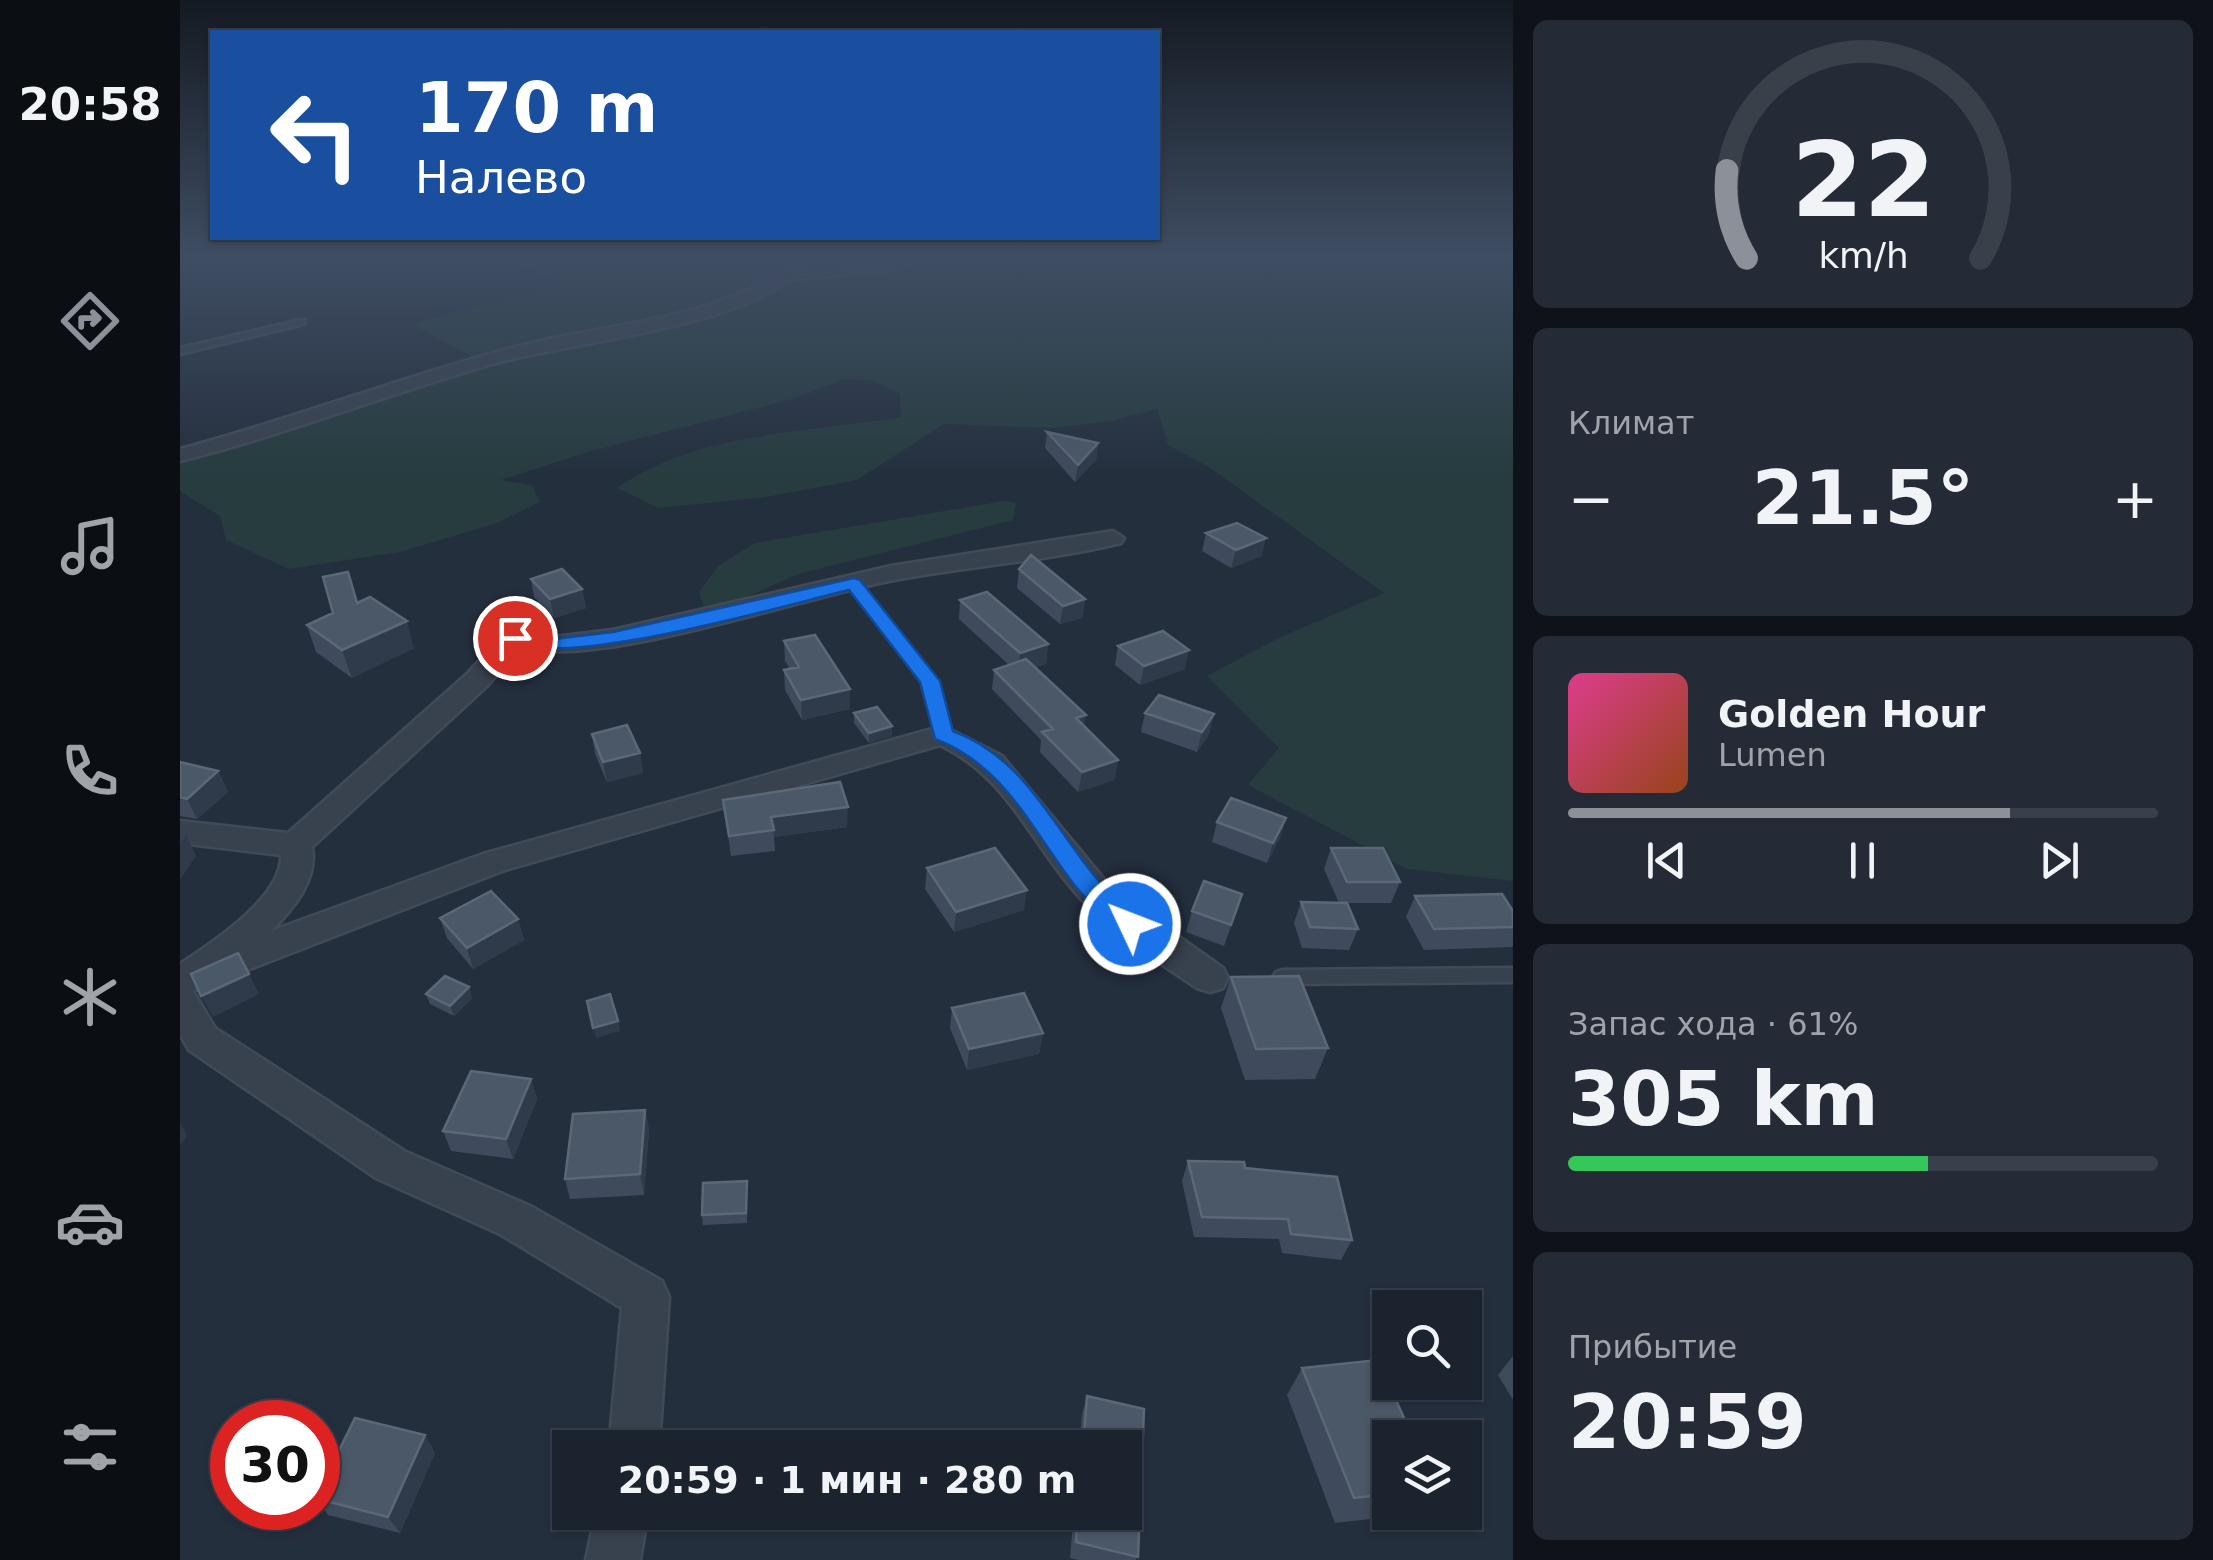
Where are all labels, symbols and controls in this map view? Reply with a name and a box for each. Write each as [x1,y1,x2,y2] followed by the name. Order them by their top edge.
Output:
[415,67,658,149] text: 170 m
[250,70,380,200] icon: left
[18,78,162,131] text: 20:58
[1791,119,1935,241] text: 22
[415,151,587,204] text: Налево
[1818,235,1908,276] text: km/h
[55,286,125,356] icon: directions
[1568,404,1694,442] text: Климат
[1752,454,1974,542] text: 21.5°
[1568,467,1614,531] text: −
[2112,467,2158,531] text: +
[55,511,125,581] icon: music
[473,596,558,681] pin
[488,611,543,666] icon: arrive
[1718,692,1985,736] text: Golden Hour
[55,736,125,806] icon: phone
[1718,736,1827,774] text: Lumen
[1639,833,1694,888] icon: previous
[1835,833,1890,888] icon: pause
[2032,833,2087,888] icon: next
[1078,872,1182,976] position arrow
[55,962,125,1032] icon: climate
[1568,1005,1858,1043] text: Запас хода · 61%
[1568,1055,1879,1143] text: 305 km
[55,1187,125,1257] icon: car
[1372,1290,1482,1530] map controls
[1372,1290,1482,1400] button: search
[1568,1328,1737,1366] text: Прибытие
[1568,1378,1807,1466] text: 20:59
[210,1400,340,1530] speed limit sign: 30
[55,1412,125,1482] icon: filters
[1372,1420,1482,1530] button: layers
[618,1458,1076,1502] text: 20:59 · 1 мин · 280 m

